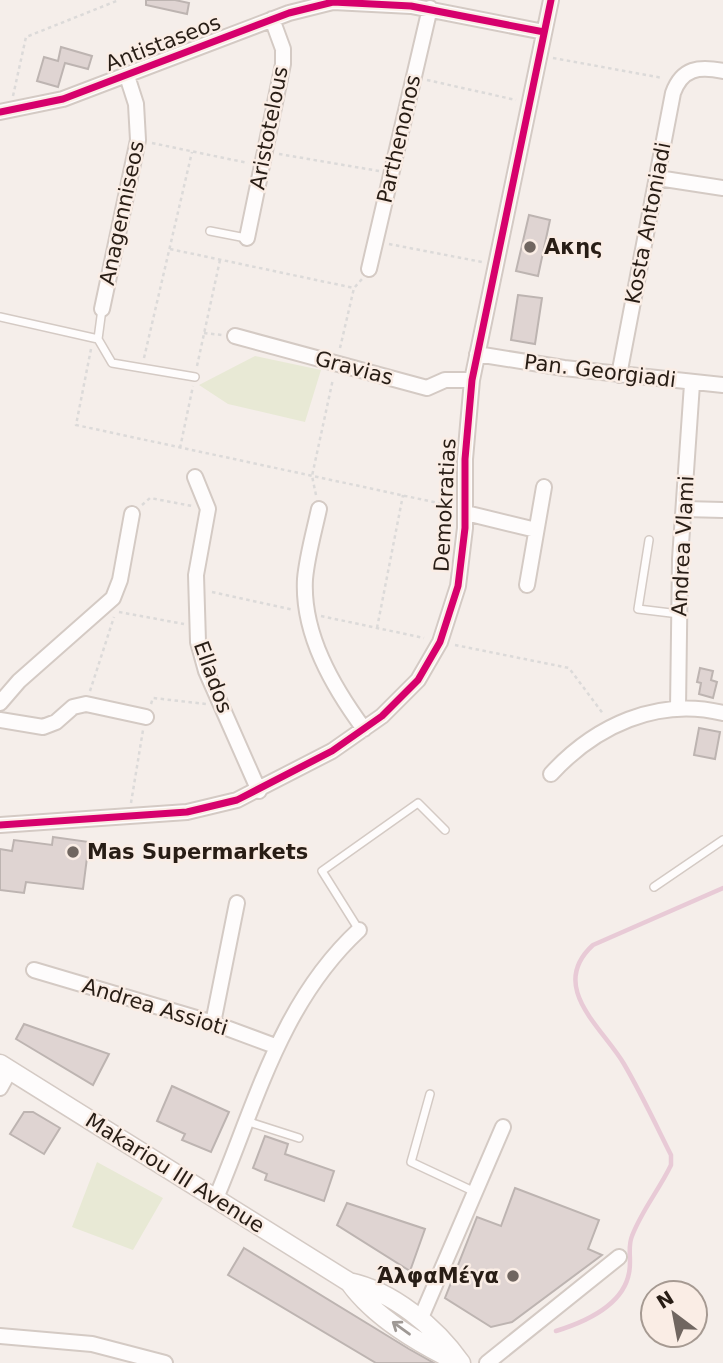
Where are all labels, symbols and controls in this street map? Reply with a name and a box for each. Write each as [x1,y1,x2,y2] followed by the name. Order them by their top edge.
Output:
[102,10,224,76] street label: Antistaseos
[245,64,293,192] street label: Aristotelous
[373,73,425,205] street label: Parthenonos
[95,139,149,287] street label: Anagenniseos
[621,140,675,306] street label: Kosta Antoniadi
[544,235,603,259] place label: Ακης
[522,239,538,255] marker: Ακης
[312,346,396,390] street label: Gravias
[523,350,677,392] street label: Pan. Georgiadi
[430,437,460,573] street label: Demokratias
[667,475,699,617] street label: Andrea Vlami
[189,638,237,716] street label: Ellados
[87,840,308,864] place label: Mas Supermarkets
[65,844,81,860] marker: Mas Supermarkets
[79,974,231,1040] street label: Andrea Assioti
[81,1108,269,1238] street label: Makariou III Avenue
[377,1264,499,1288] place label: ΆλφαΜέγα
[505,1268,521,1284] marker: ΆλφαΜέγα
[639,1279,709,1349] north arrow
[652,1286,678,1313] text: N
[392,1321,411,1335] one-way arrow

